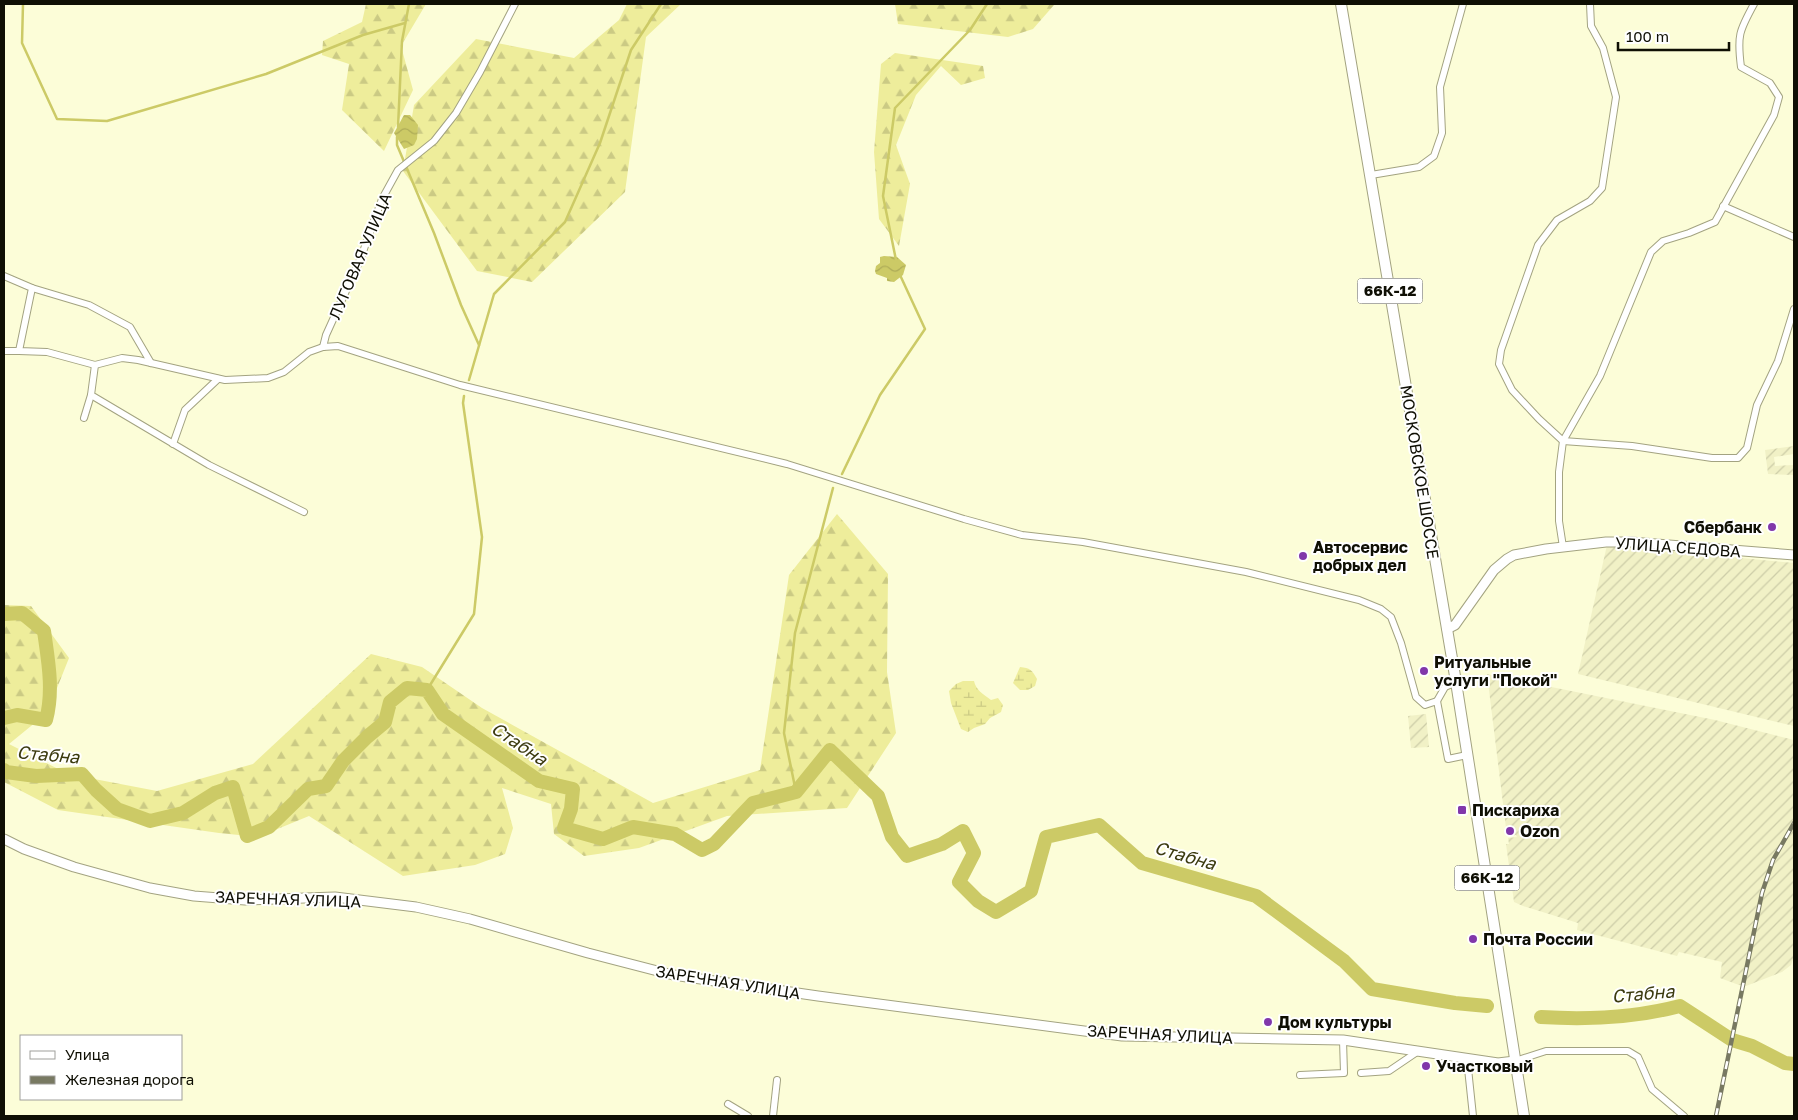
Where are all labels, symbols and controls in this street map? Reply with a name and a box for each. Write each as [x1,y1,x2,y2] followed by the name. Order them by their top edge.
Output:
[1618,20,1729,52] scale bar
[1626,27,1669,45] text: 100 m
[324,189,396,322] street label: ЛУГОВАЯ УЛИЦА
[1358,278,1422,304] road number: 66К-12
[1396,384,1444,560] street label: МОСКОВСКОЕ ШОССЕ
[1684,517,1763,537] place label: Сбербанк
[1766,521,1778,533] marker: Сбербанк
[1614,533,1742,561] street label: УЛИЦА СЕДОВА
[1313,537,1408,575] place label: Автосервис добрых дел
[1297,550,1309,562] marker: Автосервис добрых дел
[1434,652,1557,690] place label: Ритуальные услуги "Покой"
[1418,665,1430,677] marker: Ритуальные услуги "Покой"
[487,717,552,770] water label: Стабна
[16,740,81,768] water label: Стабна
[1472,800,1559,820] place label: Пискариха
[1456,804,1468,816] marker: Пискариха
[1520,821,1560,841] place label: Ozon
[1504,825,1516,837] marker: Ozon
[1152,836,1219,874] water label: Стабна
[1454,866,1520,890] road number: 66К-12
[215,886,362,912] street label: ЗАРЕЧНАЯ УЛИЦА
[1483,929,1593,949] place label: Почта России
[1467,933,1479,945] marker: Почта России
[654,961,802,1003] street label: ЗАРЕЧНАЯ УЛИЦА
[1611,979,1676,1007] water label: Стабна
[1278,1012,1392,1032] place label: Дом культуры
[1262,1016,1274,1028] marker: Дом культуры
[1086,1020,1234,1048] street label: ЗАРЕЧНАЯ УЛИЦА
[20,1035,182,1100] legend
[65,1045,110,1063] text: Улица
[1436,1056,1533,1076] place label: Участковый
[1420,1060,1432,1072] marker: Участковый
[65,1070,194,1088] text: Железная дорога

